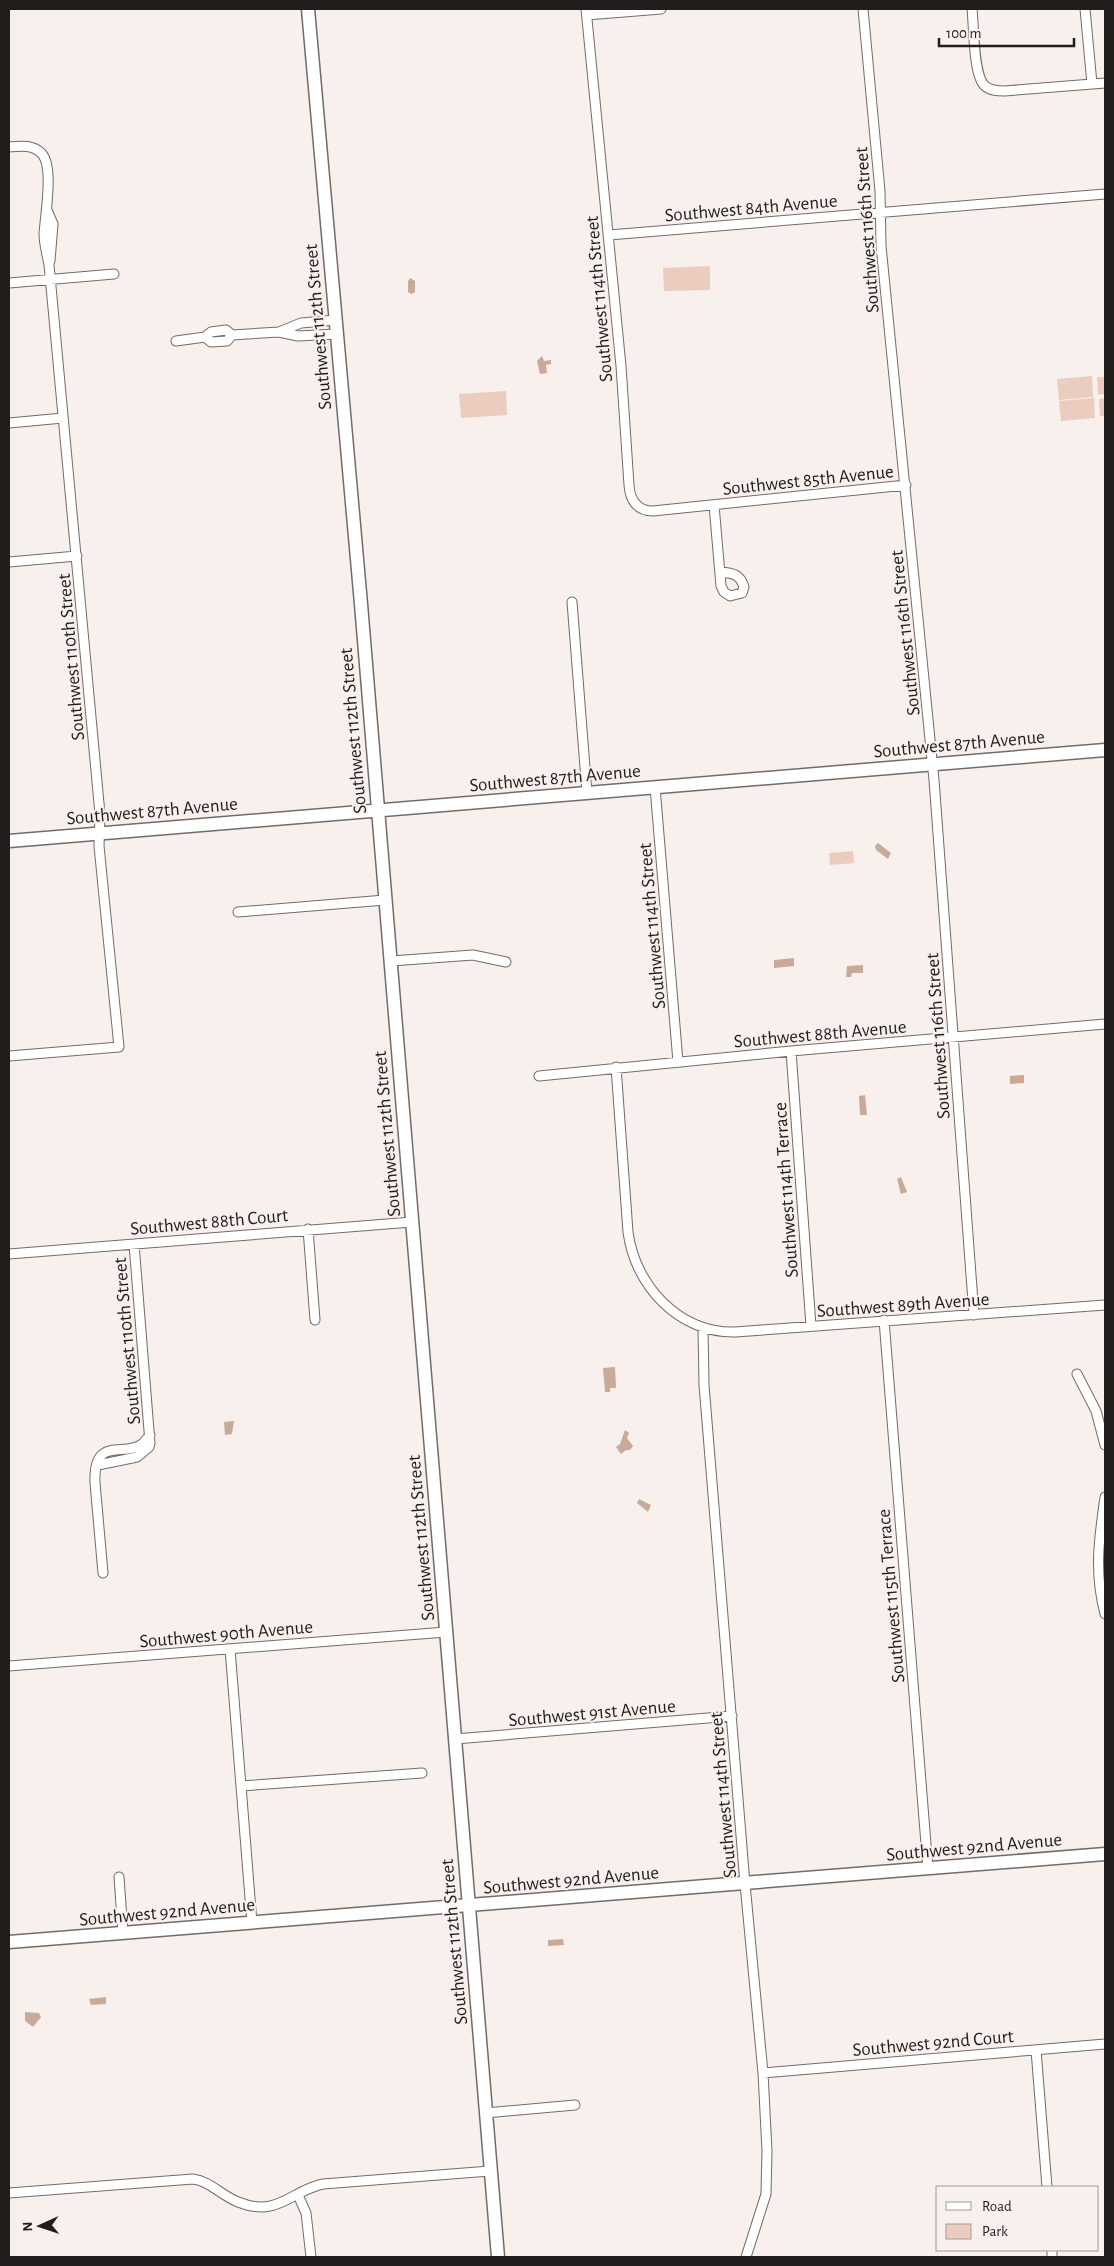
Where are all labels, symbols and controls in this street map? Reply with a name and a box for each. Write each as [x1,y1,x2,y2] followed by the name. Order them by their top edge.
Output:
[939,15,1074,47] scale bar
[946,26,981,41] text: 100 m
[852,146,883,314] street label: Southwest 116th Street
[664,191,838,226] street label: Southwest 84th Avenue
[583,215,616,383] street label: Southwest 114th Street
[302,243,335,410] street label: Southwest 112th Street
[722,462,895,499] street label: Southwest 85th Avenue
[887,549,924,717] street label: Southwest 116th Street
[55,573,88,741] street label: Southwest 110th Street
[337,647,370,814] street label: Southwest 112th Street
[873,728,1046,761] street label: Southwest 87th Avenue
[469,762,642,795] street label: Southwest 87th Avenue
[66,795,239,828] street label: Southwest 87th Avenue
[636,842,669,1010] street label: Southwest 114th Street
[923,952,954,1120] street label: Southwest 116th Street
[733,1017,907,1052] street label: Southwest 88th Avenue
[371,1050,404,1217] street label: Southwest 112th Street
[771,1102,802,1278] street label: Southwest 114th Terrace
[129,1206,289,1239] street label: Southwest 88th Court
[111,1257,144,1425] street label: Southwest 110th Street
[816,1290,990,1321] street label: Southwest 89th Avenue
[405,1454,438,1621] street label: Southwest 112th Street
[874,1508,909,1684] street label: Southwest 115th Terrace
[139,1617,314,1652] street label: Southwest 90th Avenue
[508,1697,677,1730] street label: Southwest 91st Avenue
[707,1711,740,1879] street label: Southwest 114th Street
[885,1830,1063,1865] street label: Southwest 92nd Avenue
[438,1858,471,2025] street label: Southwest 112th Street
[482,1863,660,1898] street label: Southwest 92nd Avenue
[78,1895,256,1930] street label: Southwest 92nd Avenue
[852,2027,1014,2060] street label: Southwest 92nd Court
[936,2186,1099,2251] legend
[982,2199,1012,2214] text: Road
[15,2201,65,2251] north arrow
[21,2221,35,2232] text: N
[982,2224,1008,2239] text: Park

